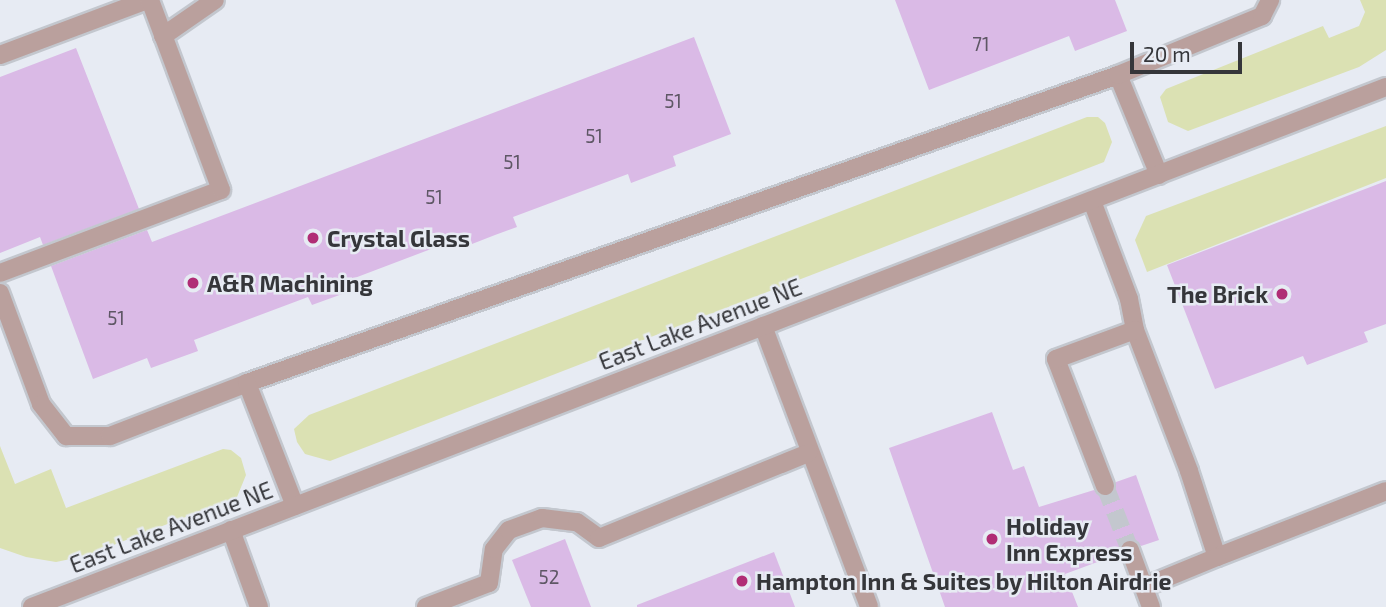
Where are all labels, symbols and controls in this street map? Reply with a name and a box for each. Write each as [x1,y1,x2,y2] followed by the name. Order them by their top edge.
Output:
[1134,28,1246,72] scale bar
[972,33,990,55] house number: 71
[1143,41,1191,66] text: 20 m
[664,90,682,112] house number: 51
[585,125,603,147] house number: 51
[503,151,521,173] house number: 51
[425,186,443,208] house number: 51
[327,224,471,252] place label: Crystal Glass
[305,230,321,246] marker: Crystal Glass
[207,269,373,297] place label: A&R Machining
[594,272,806,376] street label: East Lake Avenue NE
[185,275,201,291] marker: A&R Machining
[1167,280,1268,308] place label: The Brick
[1274,286,1290,302] marker: The Brick
[107,307,125,329] house number: 51
[65,475,277,579] street label: East Lake Avenue NE
[1006,512,1132,566] place label: Holiday Inn Express
[984,531,1000,547] marker: Holiday Inn Express
[539,566,559,588] house number: 52
[756,567,1173,595] place label: Hampton Inn & Suites by Hilton Airdrie
[734,573,750,589] marker: Hampton Inn & Suites by Hilton Airdrie

